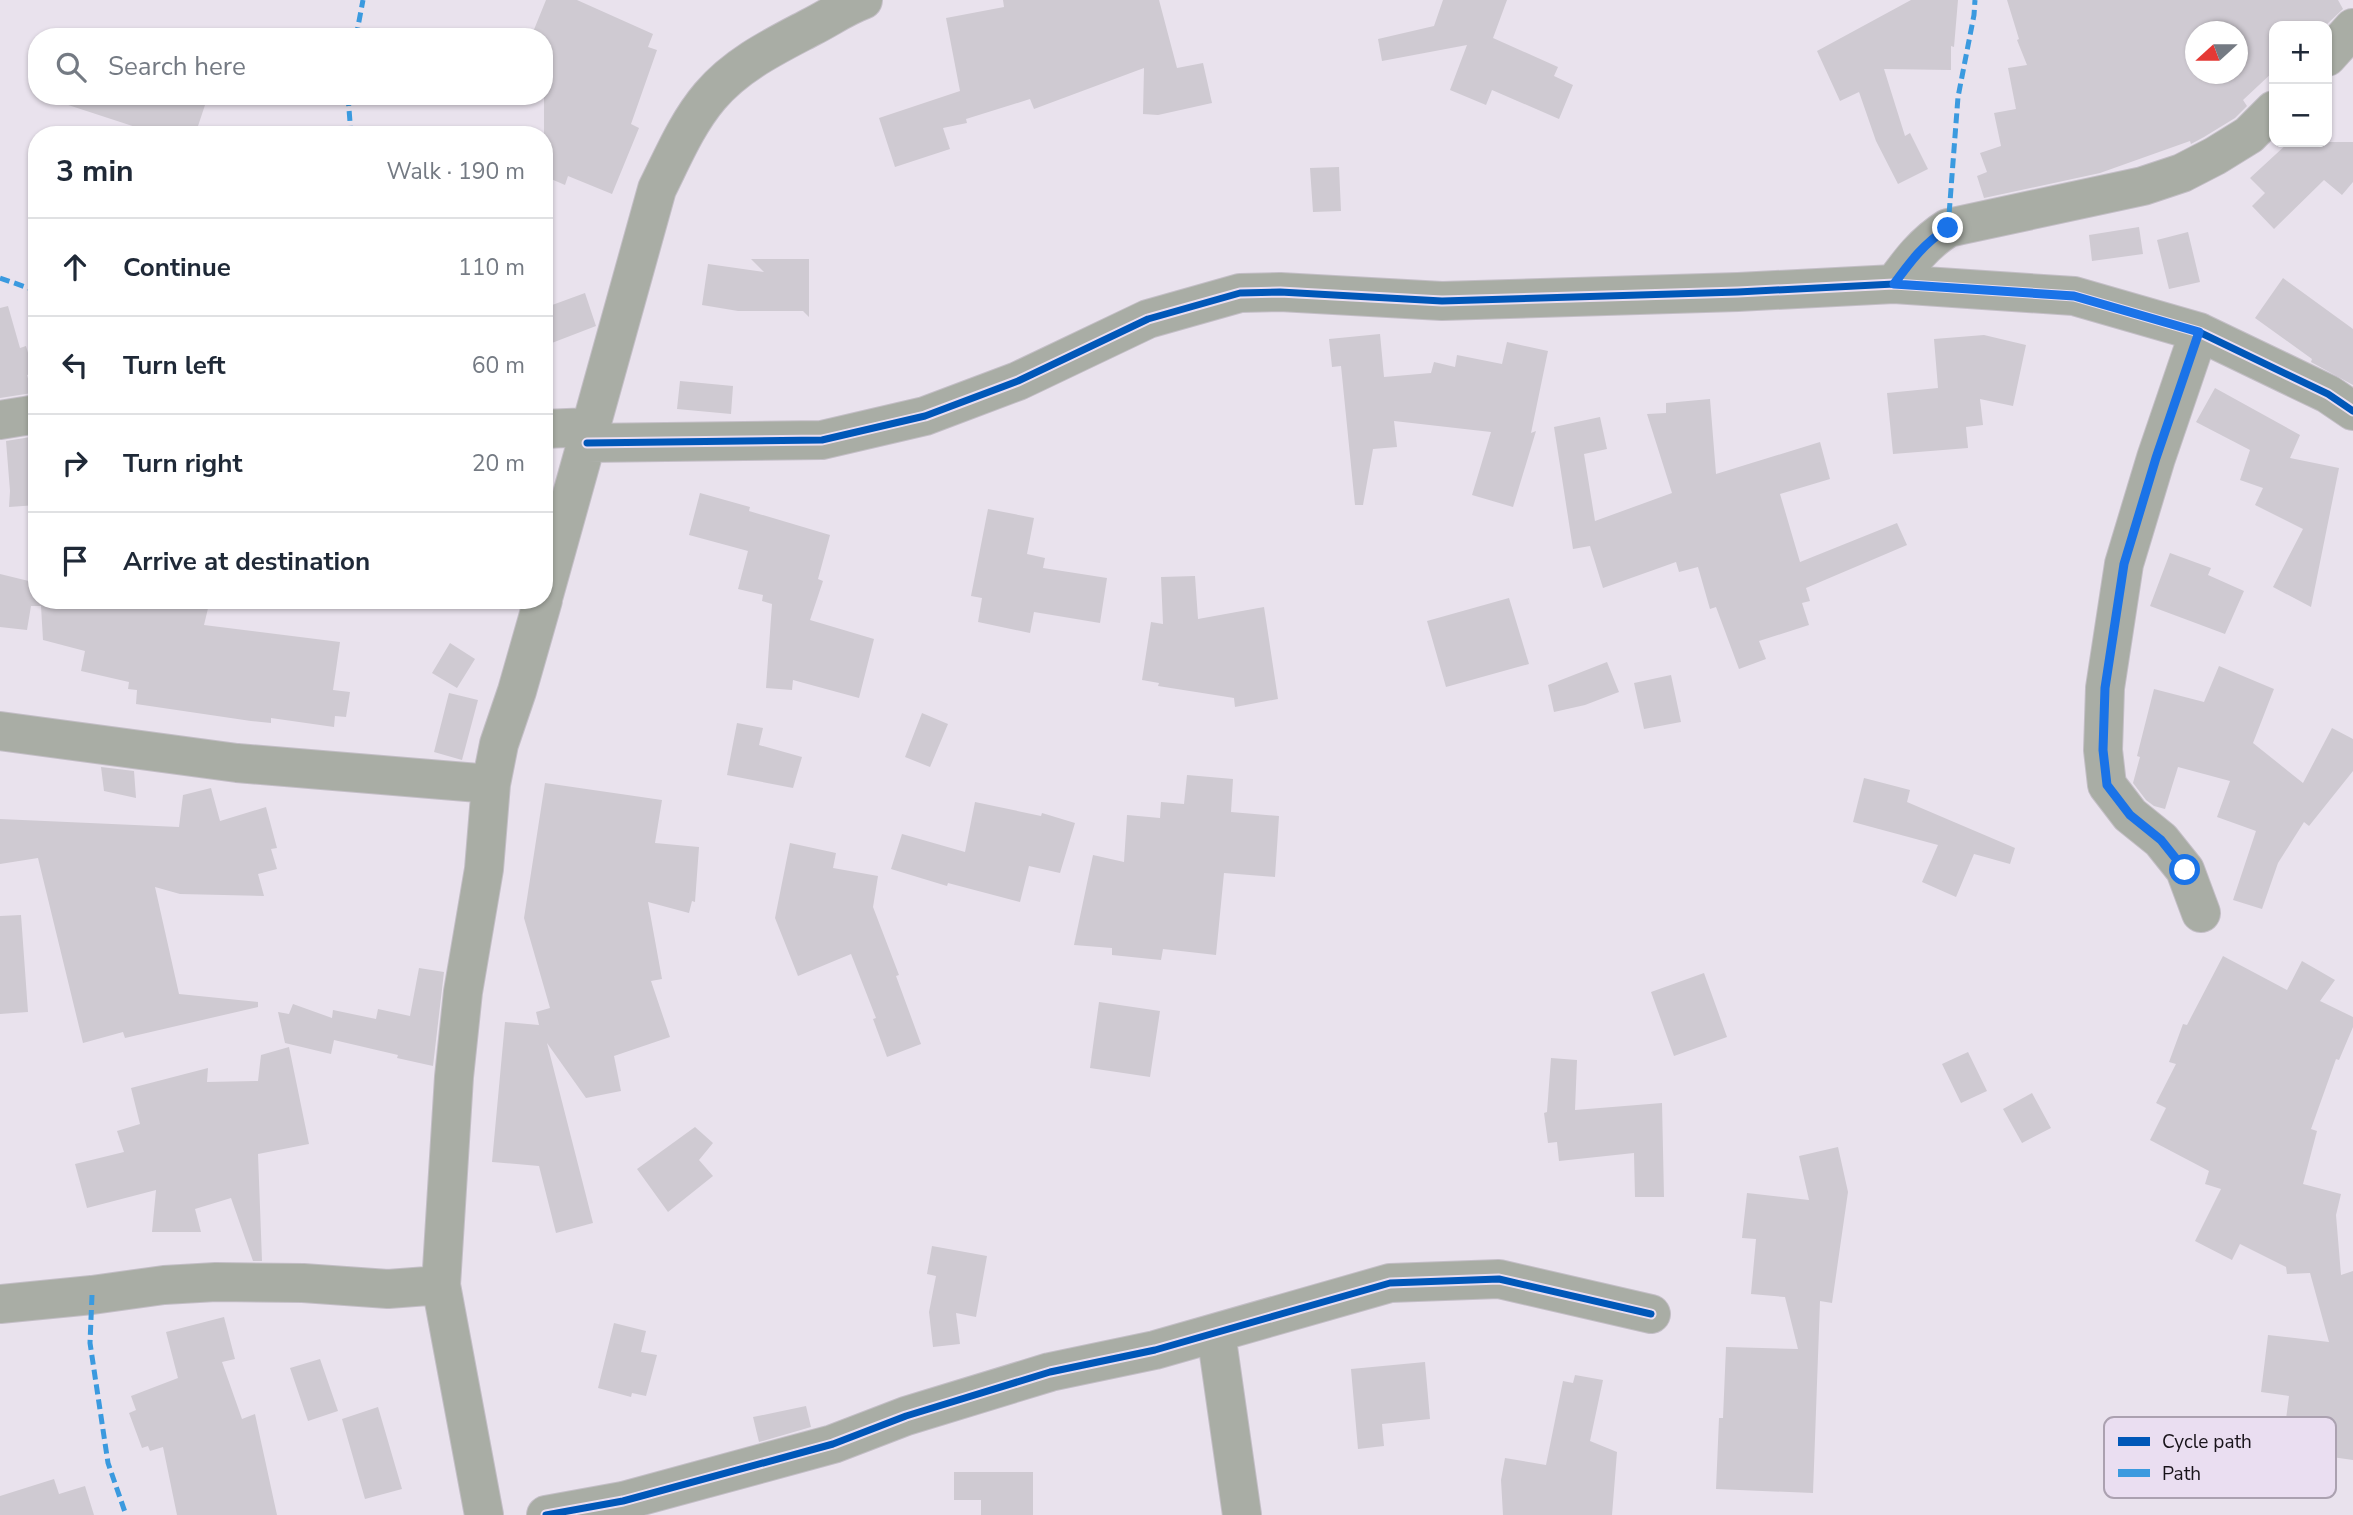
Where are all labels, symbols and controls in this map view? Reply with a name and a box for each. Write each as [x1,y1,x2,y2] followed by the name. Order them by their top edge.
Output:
[2185,21,2248,84] north arrow
[2269,21,2332,147] map controls
[2269,21,2332,84] button: +
[28,28,553,105] search box
[52,48,90,86] icon: search
[108,49,246,84] text: Search here
[2269,84,2332,147] button: −
[56,151,134,192] text: 3 min
[386,156,525,187] text: Walk · 190 m
[1932,212,1963,243] route end
[56,248,94,286] icon: ahead
[123,250,231,285] text: Continue
[458,252,525,283] text: 110 m
[56,346,94,384] icon: left
[123,348,226,383] text: Turn left
[472,350,525,381] text: 60 m
[56,444,94,482] icon: right
[123,446,242,481] text: Turn right
[472,448,525,479] text: 20 m
[56,542,94,580] icon: arrive
[123,544,370,579] text: Arrive at destination
[2169,854,2200,885] route start
[2104,1417,2336,1498] legend
[2162,1429,2252,1455] text: Cycle path
[2162,1461,2201,1487] text: Path

